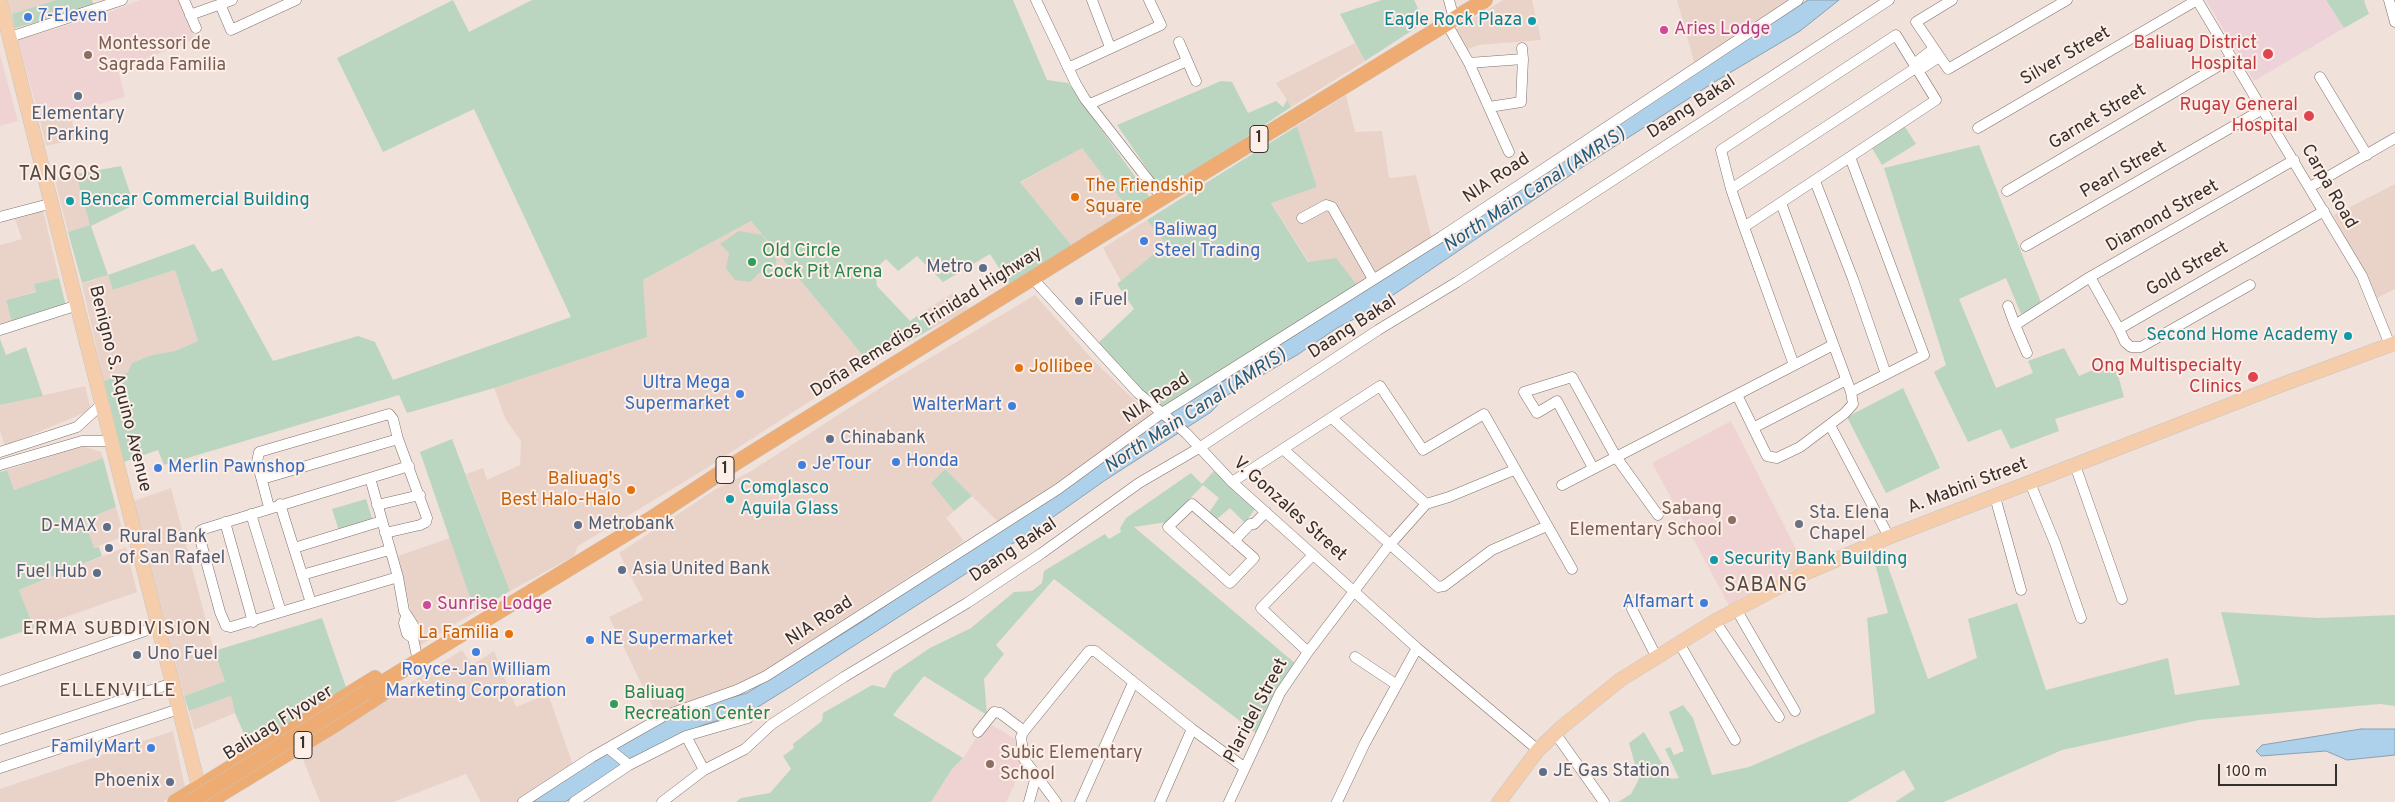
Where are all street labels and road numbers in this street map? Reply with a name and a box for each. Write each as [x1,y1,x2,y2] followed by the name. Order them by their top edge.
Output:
[2017,23,2115,91] street label: Silver Street
[1644,72,1740,144] street label: Daang Bakal
[2046,81,2150,155] street label: Garnet Street
[1250,126,1268,152] road number: 1
[2077,138,2171,204] street label: Pearl Street
[2295,141,2361,233] street label: Carpa Road
[1460,149,1534,209] street label: NIA Road
[2103,176,2223,258] street label: Diamond Street
[2143,238,2233,302] street label: Gold Street
[807,243,1047,403] street label: Doña Remedios Trinidad Highway
[83,284,155,494] street label: Benigno S. Aquino Avenue
[1305,292,1401,364] street label: Daang Bakal
[1120,369,1194,429] street label: NIA Road
[1228,453,1350,567] street label: V. Gonzales Street
[1905,454,2031,520] street label: A. Mabini Street
[716,456,734,484] road number: 1
[966,514,1062,588] street label: Daang Bakal
[782,592,858,652] street label: NIA Road
[1220,655,1294,767] street label: Plaridel Street
[220,682,338,766] street label: Baliuag Flyover
[294,732,312,758] road number: 1

